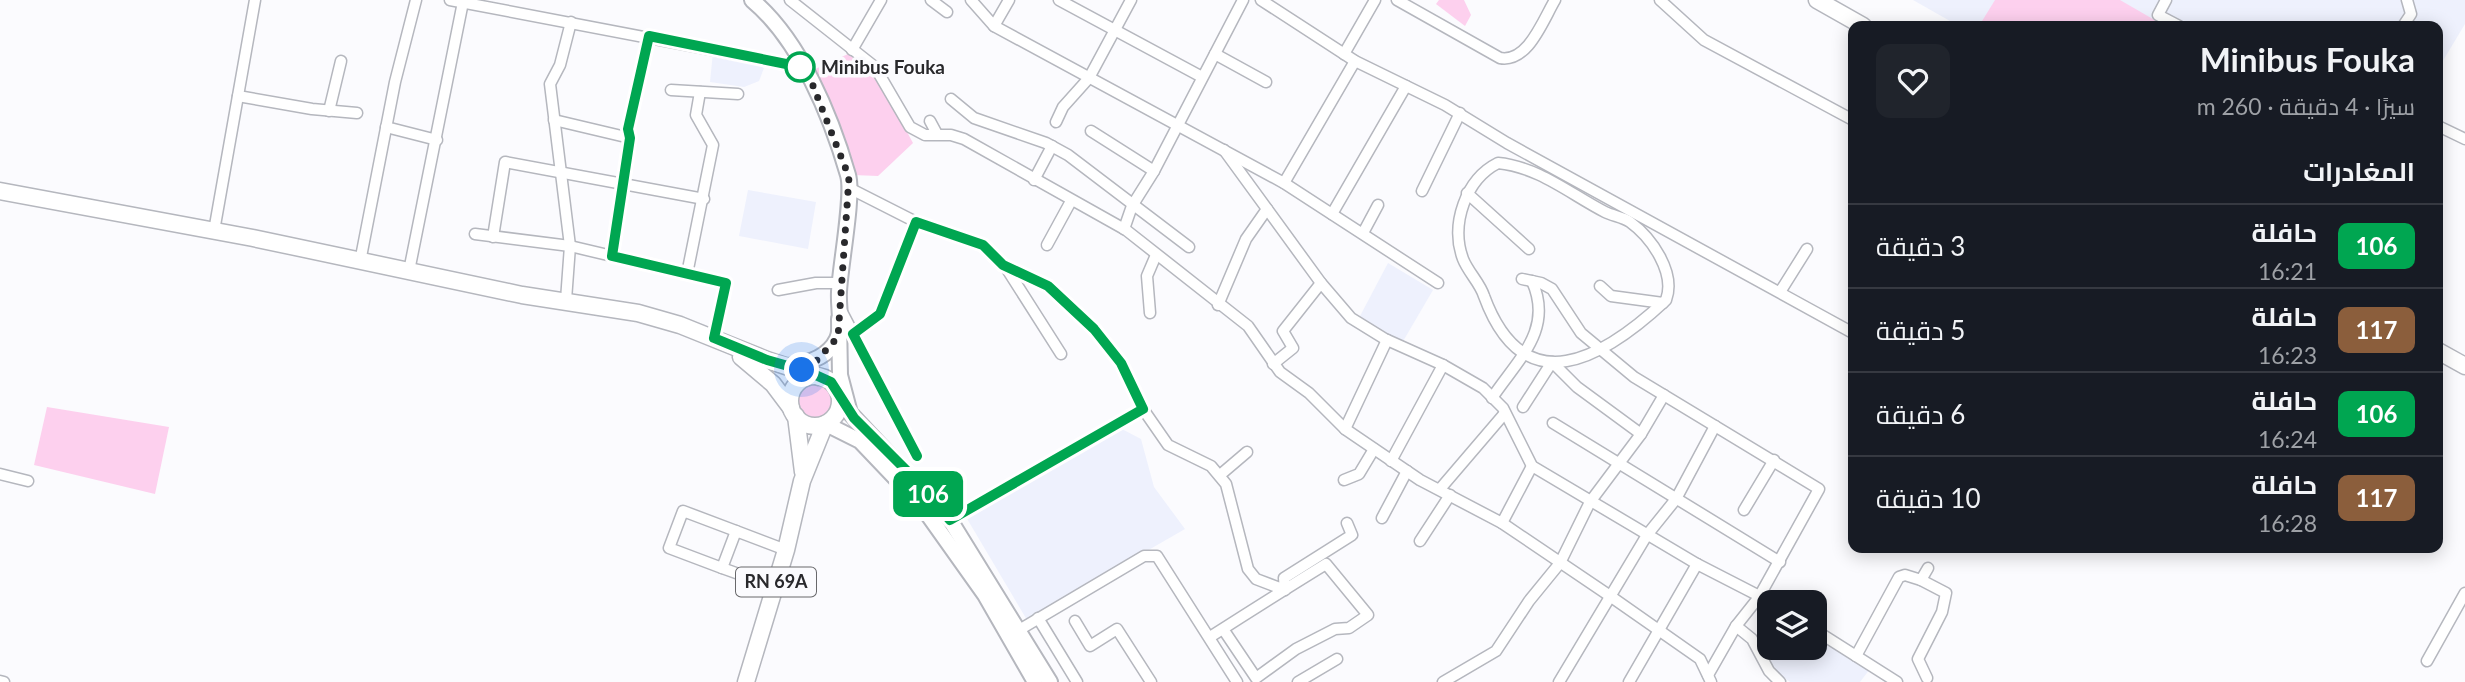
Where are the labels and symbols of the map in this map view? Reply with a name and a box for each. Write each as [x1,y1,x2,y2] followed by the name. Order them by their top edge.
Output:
[785,52,815,82] marker: Minibus Fouka
[821,55,945,78] place label: Minibus Fouka
[784,352,819,387] your location
[888,471,968,517] line badge: 106
[736,568,816,596] road number: RN 69A

